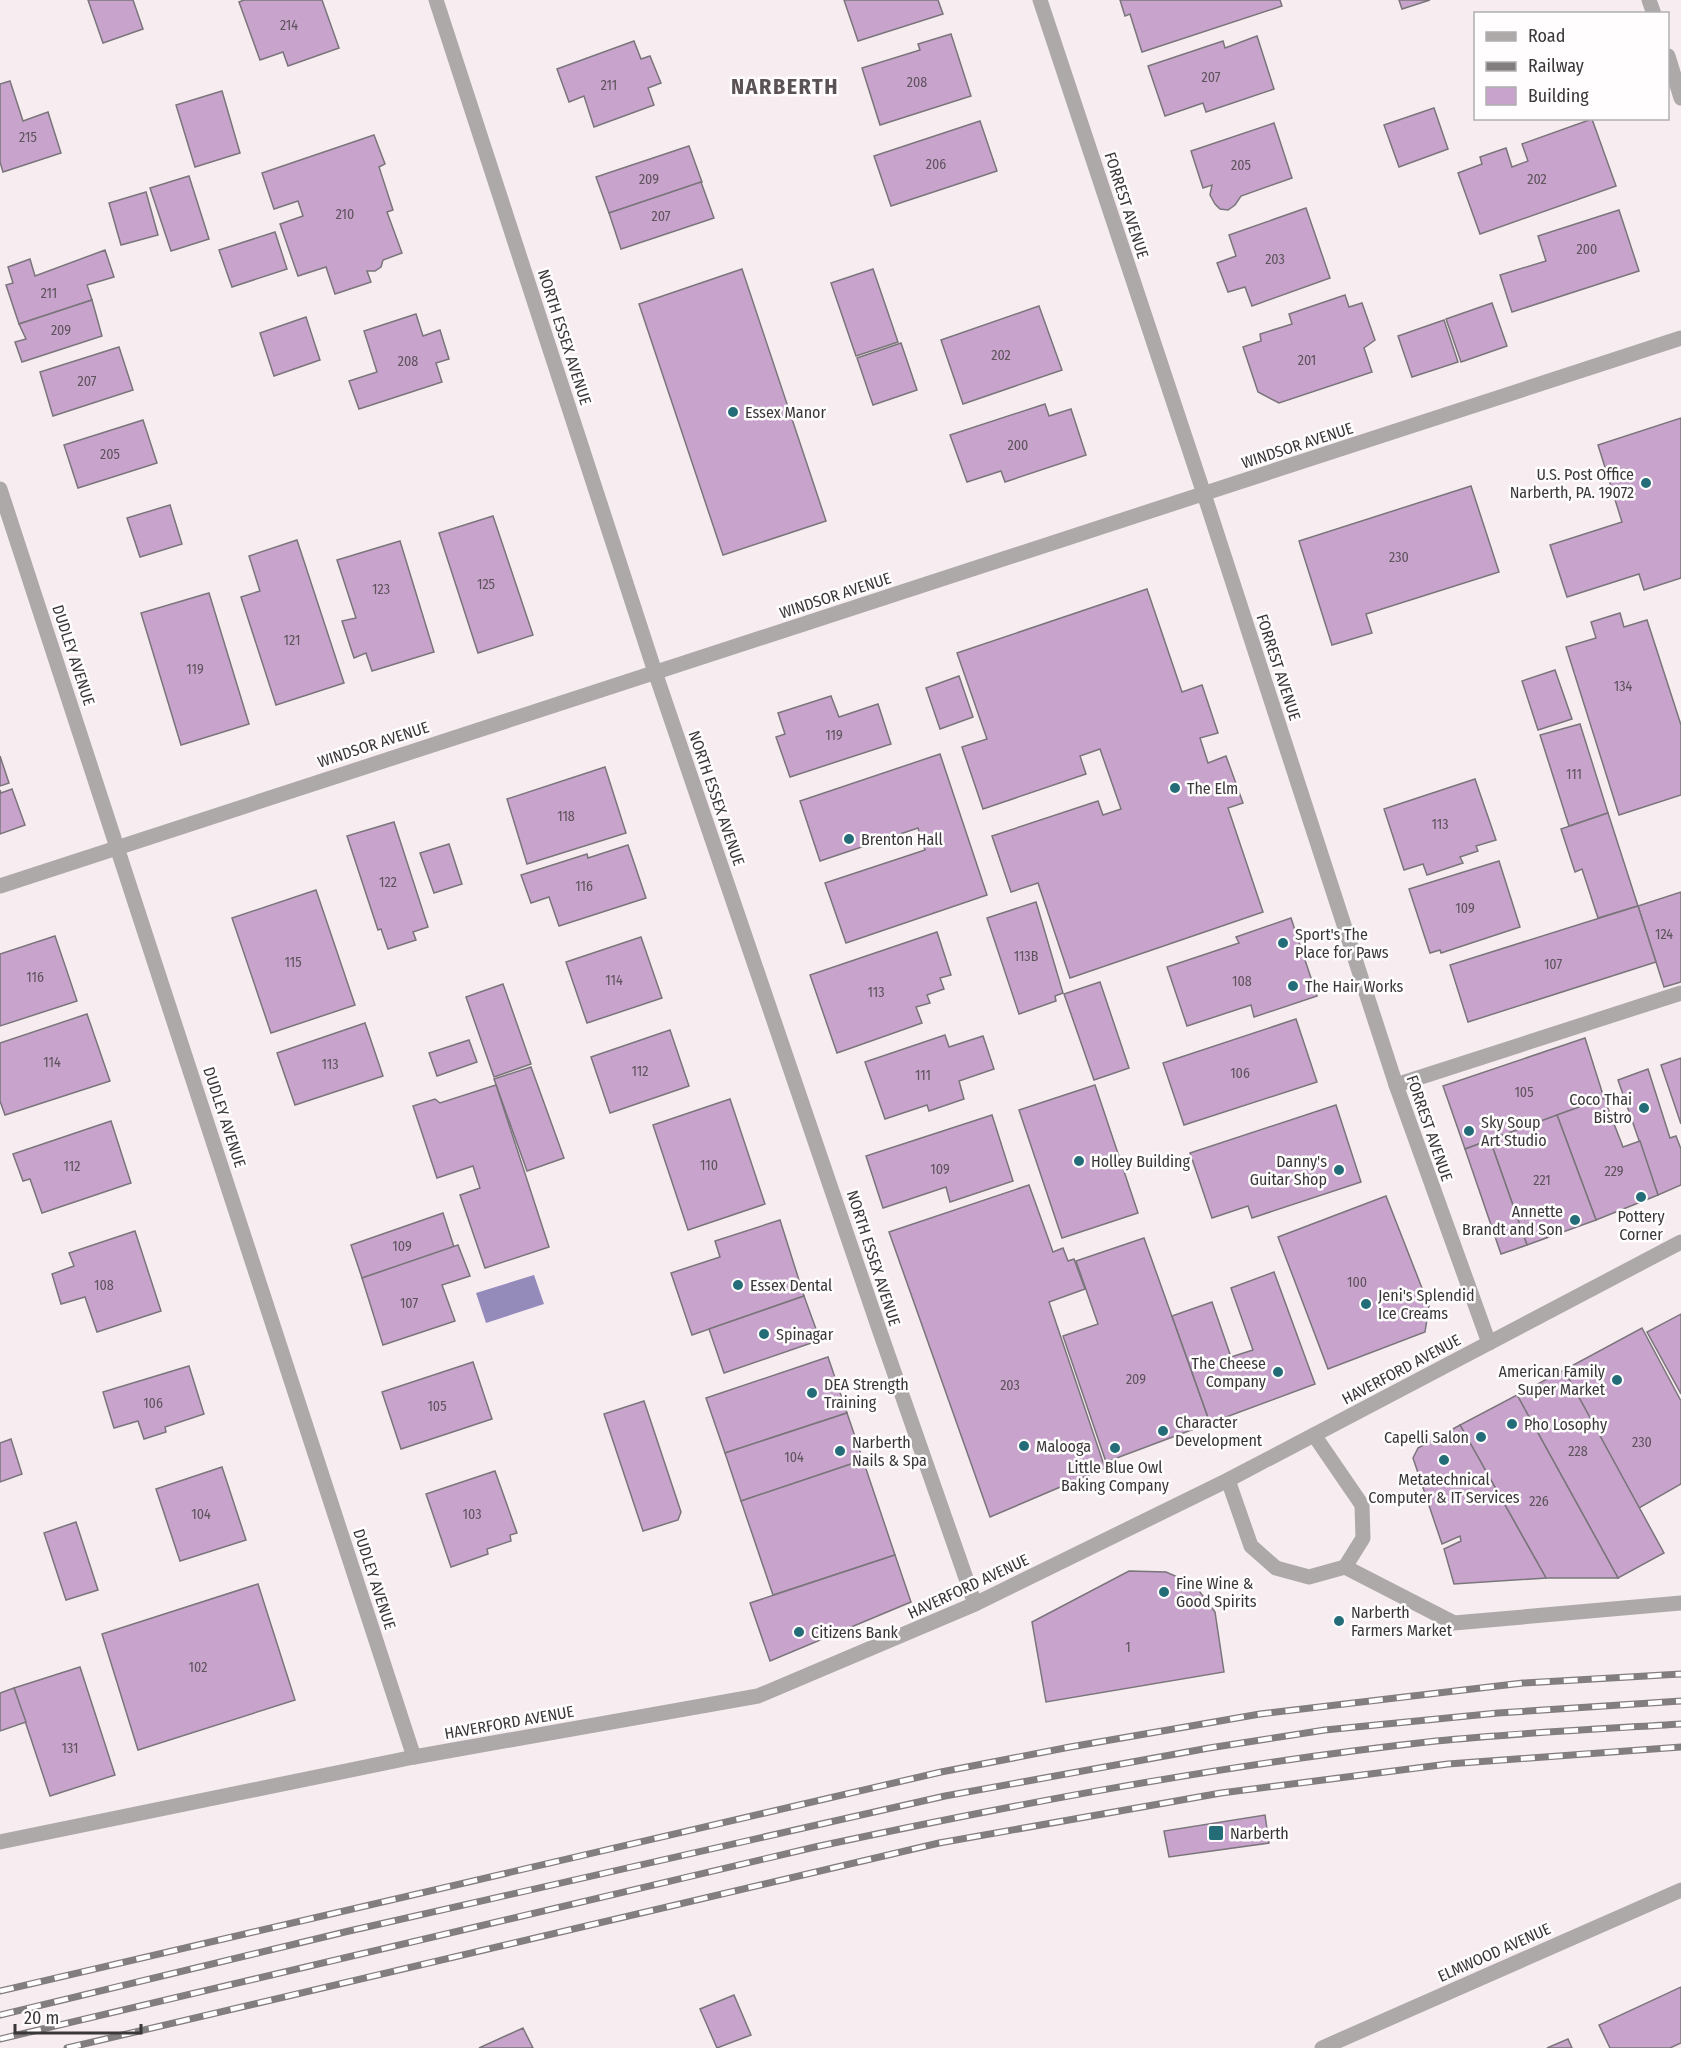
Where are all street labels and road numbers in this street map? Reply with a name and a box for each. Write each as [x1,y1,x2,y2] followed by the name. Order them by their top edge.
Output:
[1100,150,1153,261] street label: FORREST AVENUE
[534,267,595,407] street label: NORTH ESSEX AVENUE
[1239,418,1355,472] street label: WINDSOR AVENUE
[777,568,893,622] street label: WINDSOR AVENUE
[48,602,99,708] street label: DUDLEY AVENUE
[1252,612,1305,723] street label: FORREST AVENUE
[315,717,431,771] street label: WINDSOR AVENUE
[684,728,749,868] street label: NORTH ESSEX AVENUE
[199,1064,250,1170] street label: DUDLEY AVENUE
[1403,1073,1457,1184] street label: FORREST AVENUE
[843,1188,904,1328] street label: NORTH ESSEX AVENUE
[1339,1330,1464,1409] street label: HAVERFORD AVENUE
[349,1526,400,1632] street label: DUDLEY AVENUE
[905,1550,1032,1623] street label: HAVERFORD AVENUE
[443,1702,575,1743] street label: HAVERFORD AVENUE
[1435,1919,1554,1986] street label: ELMWOOD AVENUE

